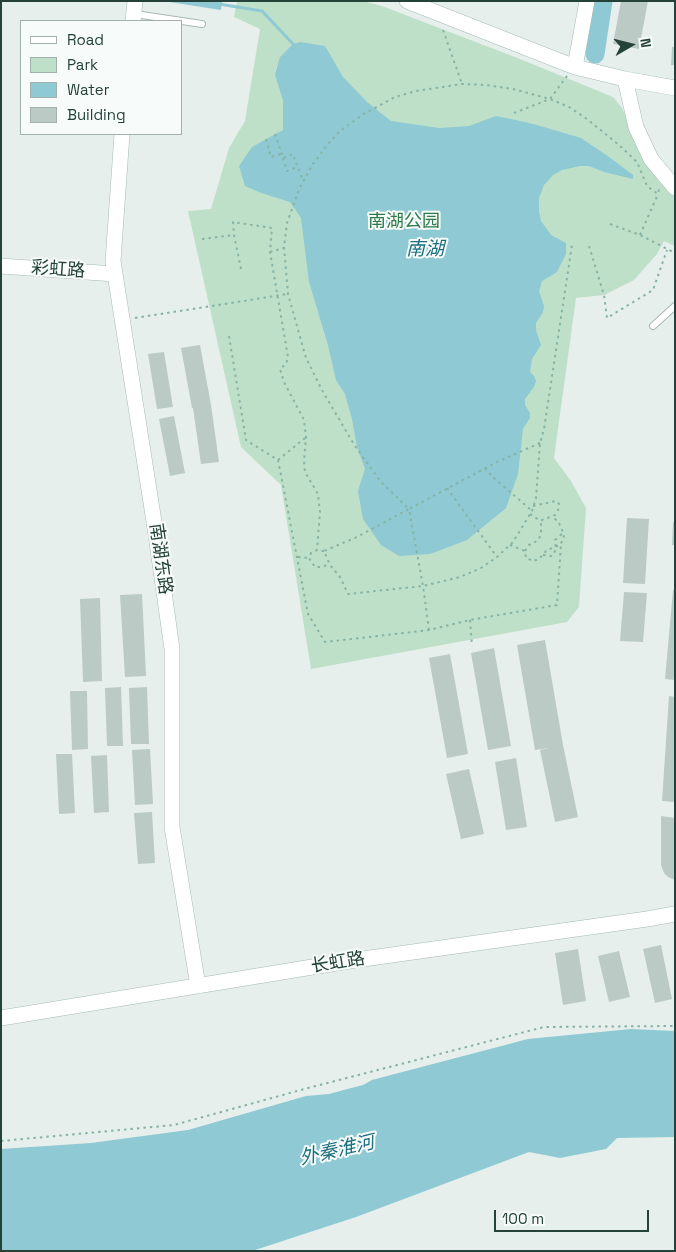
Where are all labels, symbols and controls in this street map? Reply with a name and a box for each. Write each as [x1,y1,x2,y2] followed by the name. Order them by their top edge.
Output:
[20,20,182,135] legend
[606,20,656,70] north arrow
[67,30,104,49] text: Road
[636,37,655,49] text: N
[67,55,98,74] text: Park
[67,80,109,99] text: Water
[67,105,126,124] text: Building
[368,211,440,233] park label: 南湖公园
[406,239,444,261] water label: 南湖
[30,257,86,283] street label: 彩虹路
[144,522,176,596] street label: 南湖东路
[310,948,366,978] street label: 长虹路
[297,1131,377,1171] water label: 外秦淮河
[496,1200,651,1232] scale bar
[502,1209,544,1228] text: 100 m

